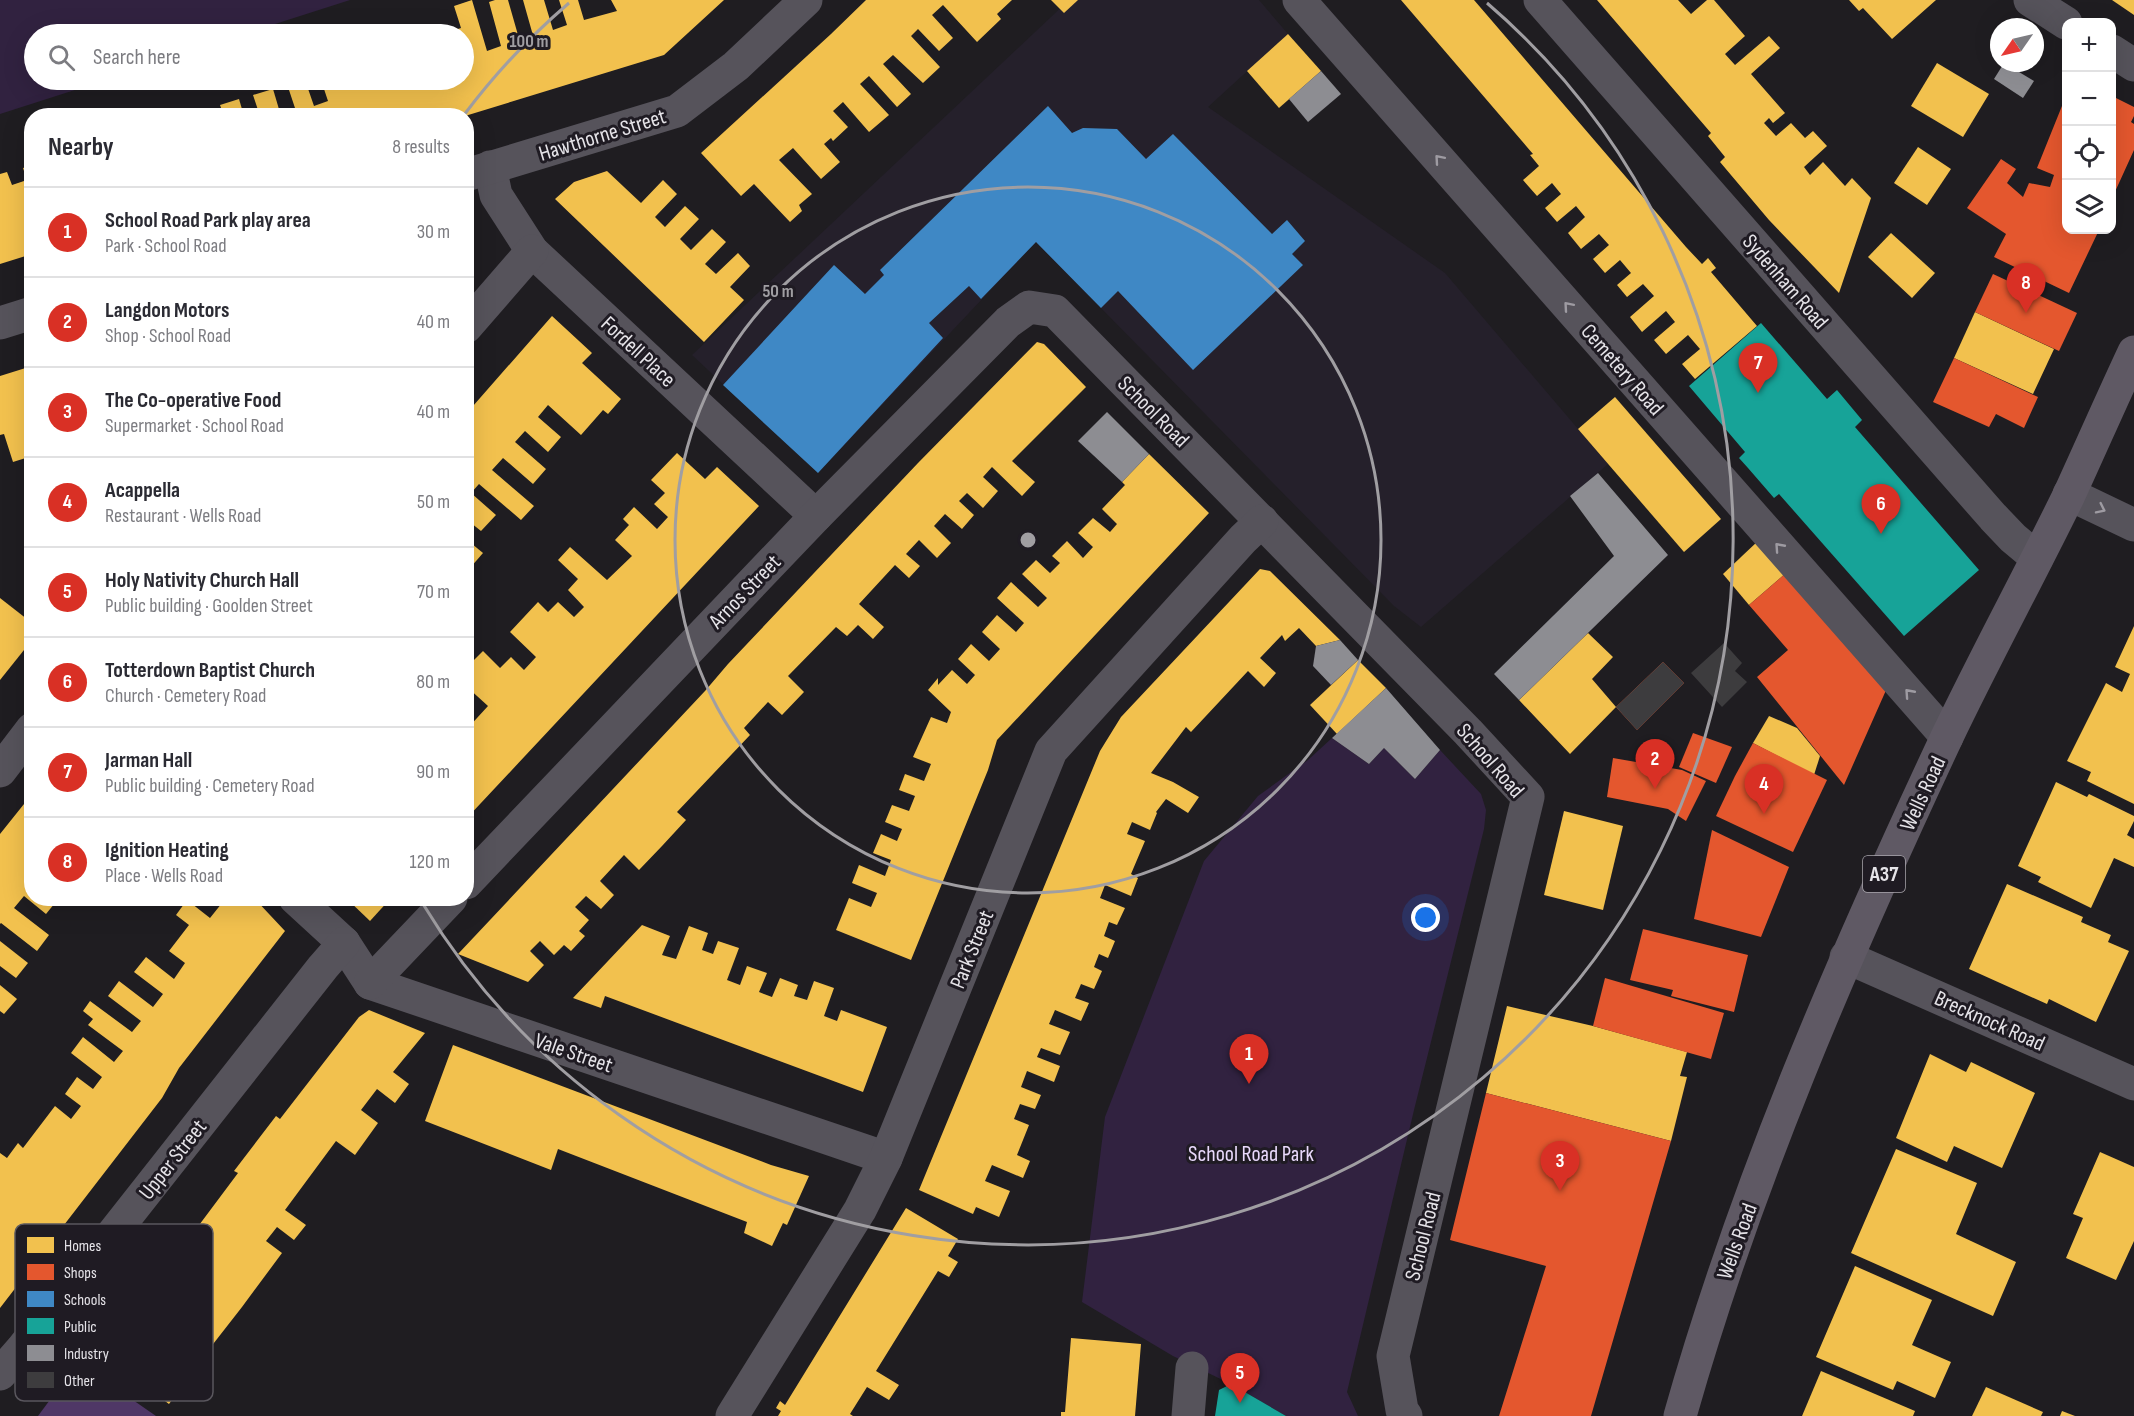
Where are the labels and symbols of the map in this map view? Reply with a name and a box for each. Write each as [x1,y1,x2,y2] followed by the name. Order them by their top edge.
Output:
[1990,18,2044,72] north arrow
[510,31,549,52] text: 100 m
[536,103,670,168] street label: Hawthorne Street
[1435,155,1446,166] one-way arrow
[1736,229,1834,335] street label: Sydenham Road
[2006,264,2046,313] pin: 8
[762,281,794,302] text: 50 m
[1564,302,1575,312] one-way arrow
[595,311,681,393] street label: Fordell Place
[1575,319,1669,421] street label: Cemetery Road
[1738,344,1778,393] pin: 7
[1112,371,1194,453] street label: School Road
[1862,484,1900,534] pin: 6
[2095,502,2106,514] one-way arrow
[1018,530,1038,550] centre of rings
[1775,543,1786,554] one-way arrow
[703,549,787,635] street label: Arnos Street
[1905,689,1916,700] one-way arrow
[1450,718,1530,804] street label: School Road
[1636,740,1674,789] pin: 2
[1894,752,1952,835] street label: Wells Road
[1744,764,1784,814] pin: 4
[1863,856,1905,892] road number: A37
[1411,903,1440,932] your location
[944,906,1000,993] street label: Park Street
[1930,985,2049,1058] street label: Brecknock Road
[531,1028,616,1079] street label: Vale Street
[1230,1034,1268,1084] pin: 1
[134,1114,213,1205] street label: Upper Street
[1188,1141,1315,1168] park label: School Road Park
[1540,1142,1580,1191] pin: 3
[1399,1189,1447,1283] street label: School Road
[1711,1200,1764,1283] street label: Wells Road
[15,1224,213,1401] legend
[64,1237,101,1256] text: Homes
[64,1264,97,1283] text: Shops
[64,1291,106,1310] text: Schools
[64,1318,97,1337] text: Public
[64,1345,109,1364] text: Industry
[1220,1354,1260,1403] pin: 5
[64,1372,95,1391] text: Other

